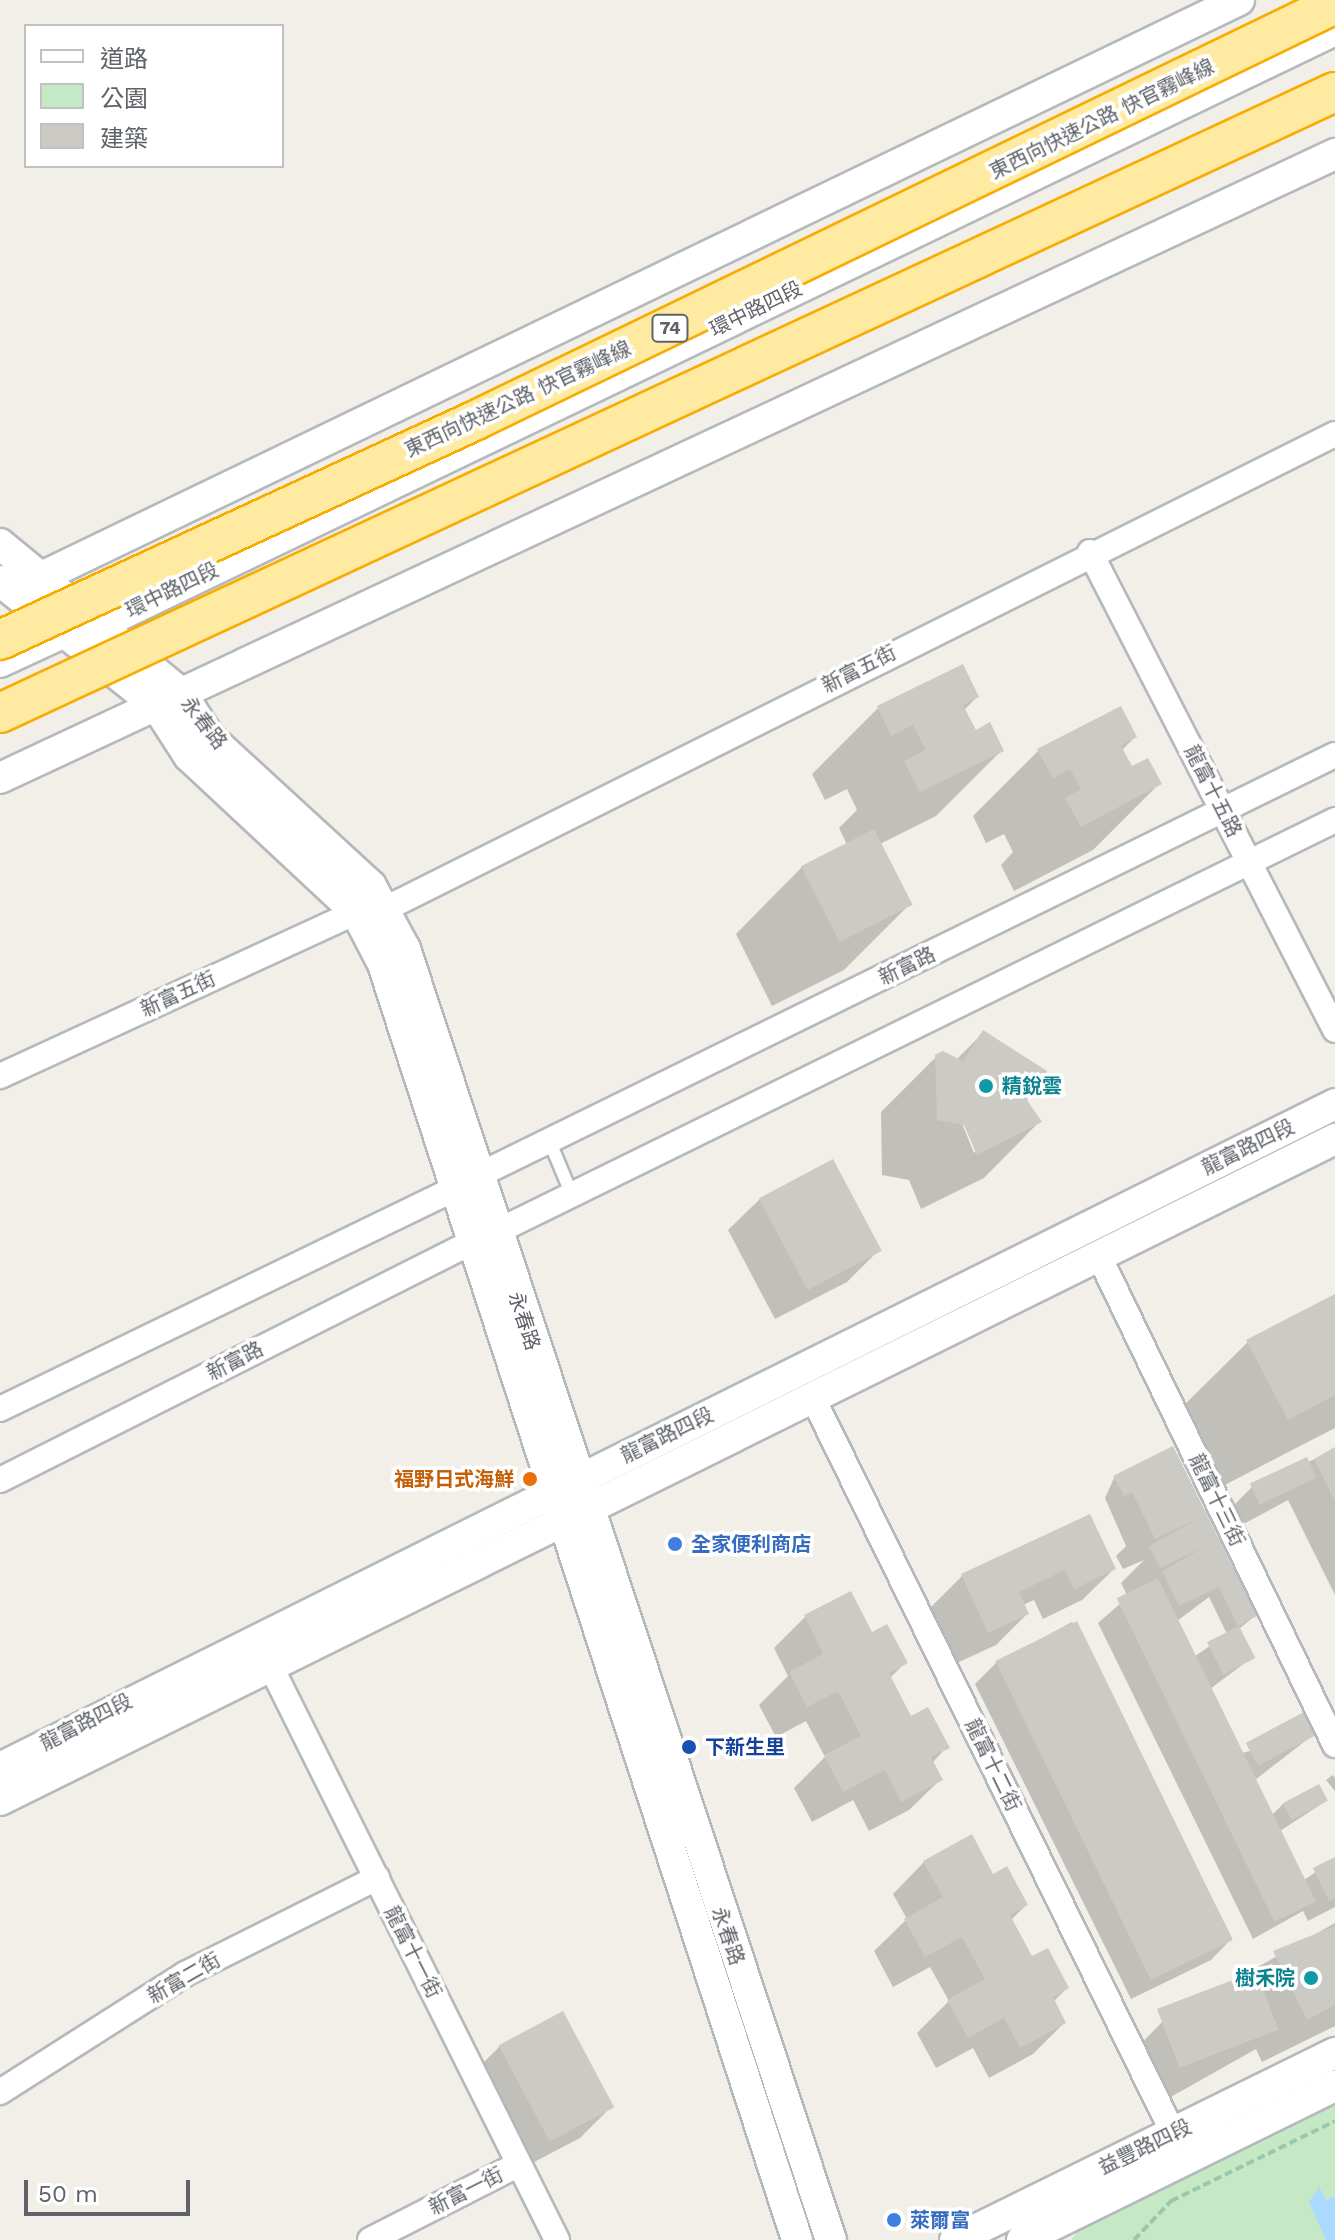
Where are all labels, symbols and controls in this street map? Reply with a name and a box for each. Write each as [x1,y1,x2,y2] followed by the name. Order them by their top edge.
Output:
[24,24,284,168] legend
[100,45,148,73] text: 道路
[986,54,1218,184] street label: 東西向快速公路 快官霧峰線
[100,85,148,113] text: 公園
[100,125,148,153] text: 建築
[706,276,806,342] street label: 環中路四段
[650,314,690,342] road number: 74
[401,336,635,462] street label: 東西向快速公路 快官霧峰線
[122,557,222,623] street label: 環中路四段
[818,640,900,698] street label: 新富五街
[176,692,232,754] street label: 永春路
[1180,741,1246,841] street label: 龍富十五路
[875,942,939,990] street label: 新富路
[137,966,219,1022] street label: 新富五街
[1002,1074,1062,1098] place label: 精銳雲
[977,1077,995,1095] marker: 精銳雲
[1198,1114,1298,1180] street label: 龍富路四段
[503,1289,545,1353] street label: 永春路
[203,1337,267,1385] street label: 新富路
[617,1402,717,1468] street label: 龍富路四段
[1184,1450,1250,1550] street label: 龍富十三街
[394,1467,514,1491] place label: 福野日式海鮮
[521,1470,539,1488] marker: 福野日式海鮮
[691,1532,811,1556] place label: 全家便利商店
[666,1535,684,1553] marker: 全家便利商店
[36,1689,136,1755] street label: 龍富路四段
[960,1715,1026,1815] street label: 龍富十二街
[705,1735,785,1759] place label: 下新生里
[680,1738,698,1756] marker: 下新生里
[380,1902,446,2002] street label: 龍富十一街
[707,1904,749,1968] street label: 永春路
[143,1948,225,2008] street label: 新富二街
[1235,1966,1295,1990] place label: 樹禾院
[1302,1969,1320,1987] marker: 樹禾院
[1095,2114,1195,2180] street label: 益豐路四段
[425,2162,507,2220] street label: 新富一街
[28,2164,194,2214] scale bar
[38,2180,98,2208] text: 50 m
[910,2208,970,2232] place label: 萊爾富
[885,2211,903,2229] marker: 萊爾富

